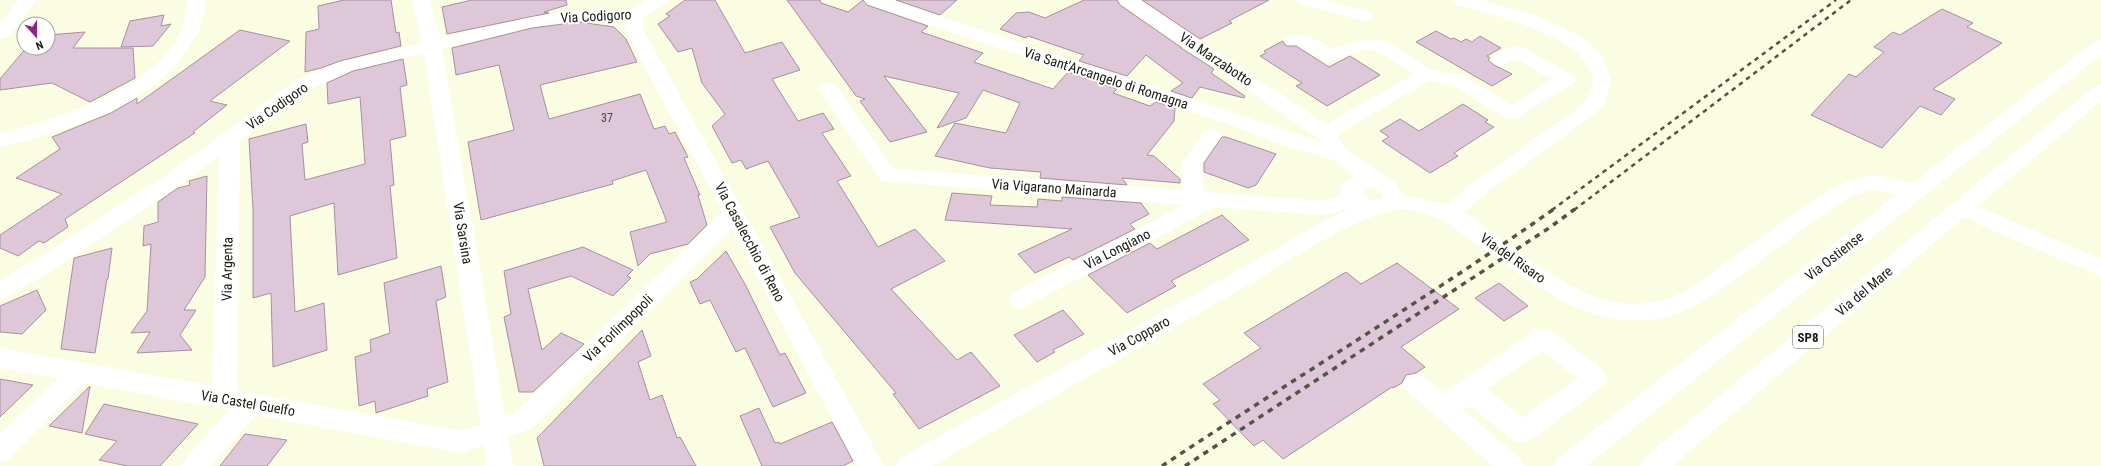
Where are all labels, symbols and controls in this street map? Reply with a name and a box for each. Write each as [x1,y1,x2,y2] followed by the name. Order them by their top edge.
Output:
[560,6,632,26] street label: Via Codigoro
[16,16,56,56] north arrow
[1176,29,1256,89] street label: Via Marzabotto
[34,38,45,52] text: N
[1022,44,1190,112] street label: Via Sant'Arcangelo di Romagna
[243,79,311,133] street label: Via Codigoro
[601,111,613,125] house number: 37
[991,176,1117,200] street label: Via Vigarano Mainarda
[712,180,788,304] street label: Via Casalecchio di Reno
[450,201,476,265] street label: Via Sarsina
[1081,226,1153,272] street label: Via Longiano
[1802,228,1867,284] street label: Via Ostiense
[1477,230,1549,286] street label: Via del Risaro
[218,237,236,301] street label: Via Argenta
[1832,262,1896,319] street label: Via del Mare
[580,291,656,365] street label: Via Forlimpopoli
[1106,313,1172,359] street label: Via Copparo
[1793,326,1823,348] road number: SP8
[200,387,296,419] street label: Via Castel Guelfo

